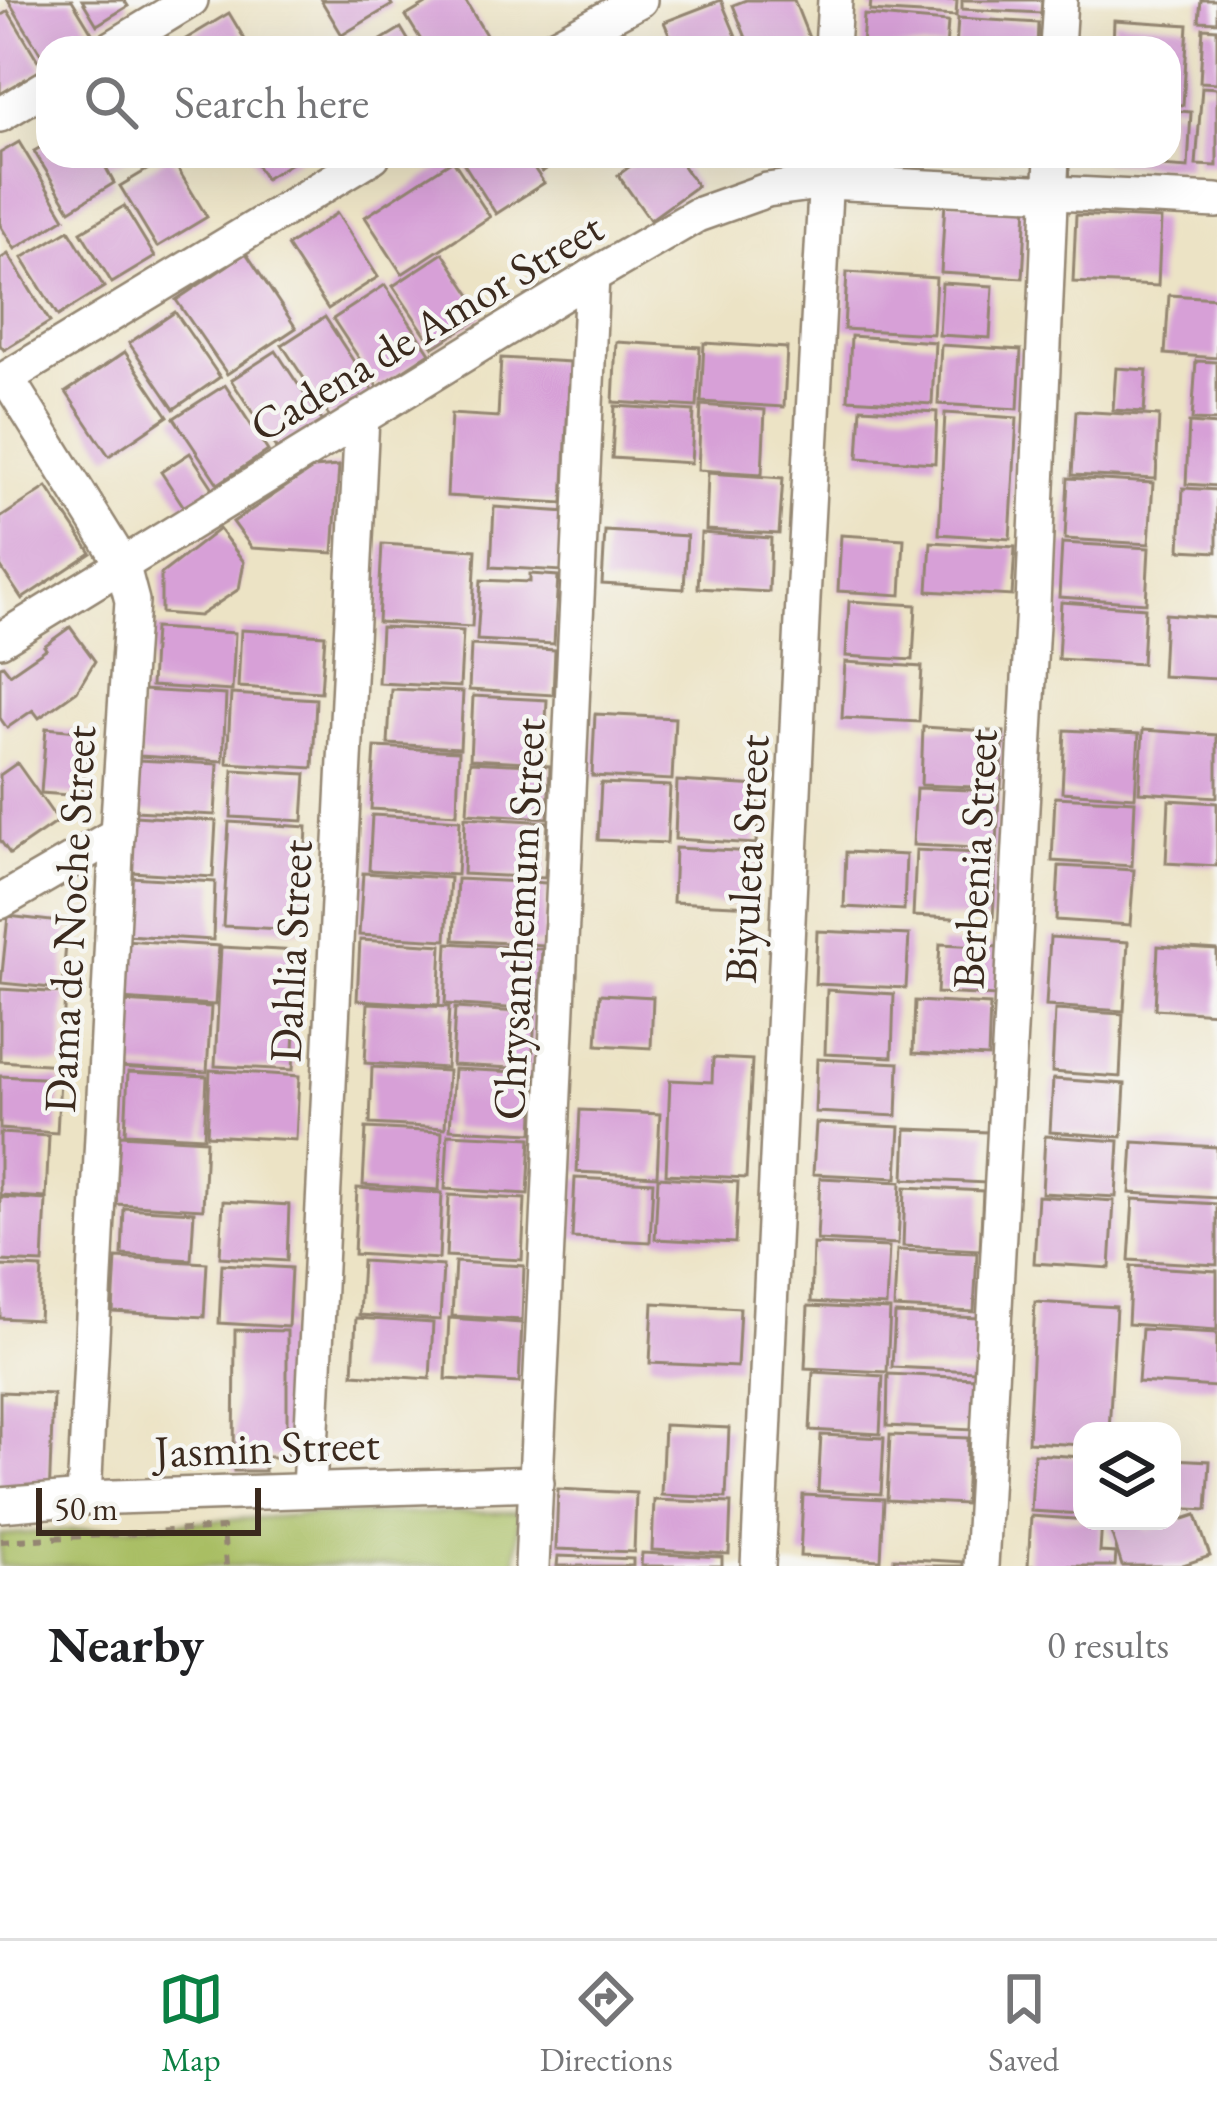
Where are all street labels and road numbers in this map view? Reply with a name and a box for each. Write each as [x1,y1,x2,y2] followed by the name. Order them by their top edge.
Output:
[239,198,613,454] street label: Cadena de Amor Street
[479,716,557,1122] street label: Chrysanthemum Street
[30,724,108,1114] street label: Dama de Noche Street
[938,727,1010,991] street label: Berbenia Street
[711,733,781,985] street label: Biyuleta Street
[255,838,325,1064] street label: Dahlia Street
[149,1414,381,1480] street label: Jasmin Street

